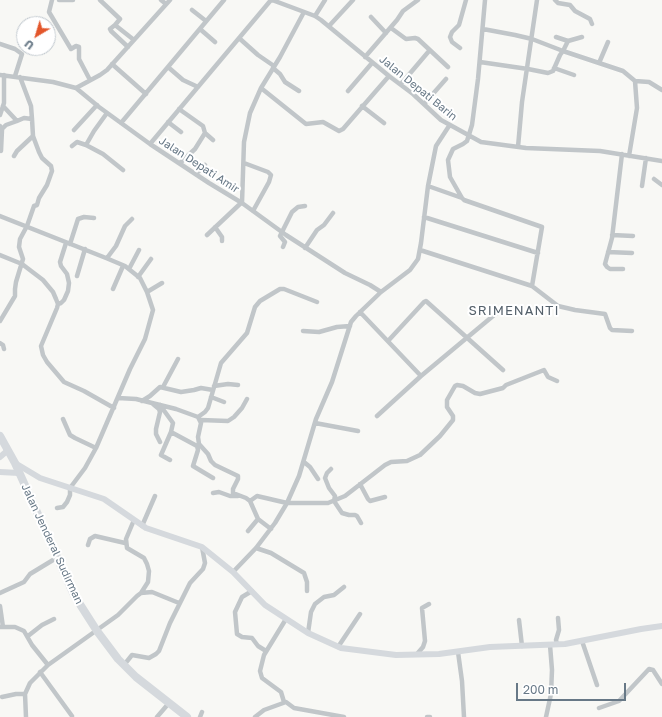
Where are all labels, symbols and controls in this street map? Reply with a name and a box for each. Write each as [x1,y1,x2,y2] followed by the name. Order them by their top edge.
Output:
[16,16,56,56] north arrow
[22,37,36,53] text: U
[376,53,460,123] street label: Jalan Depati Barin
[156,134,242,196] street label: Jalan Depati Amir
[469,303,559,319] district label: SRIMENANTI
[18,482,86,606] street label: Jalan Jenderal Sudirman
[518,675,628,701] scale bar
[523,682,558,697] text: 200 m

